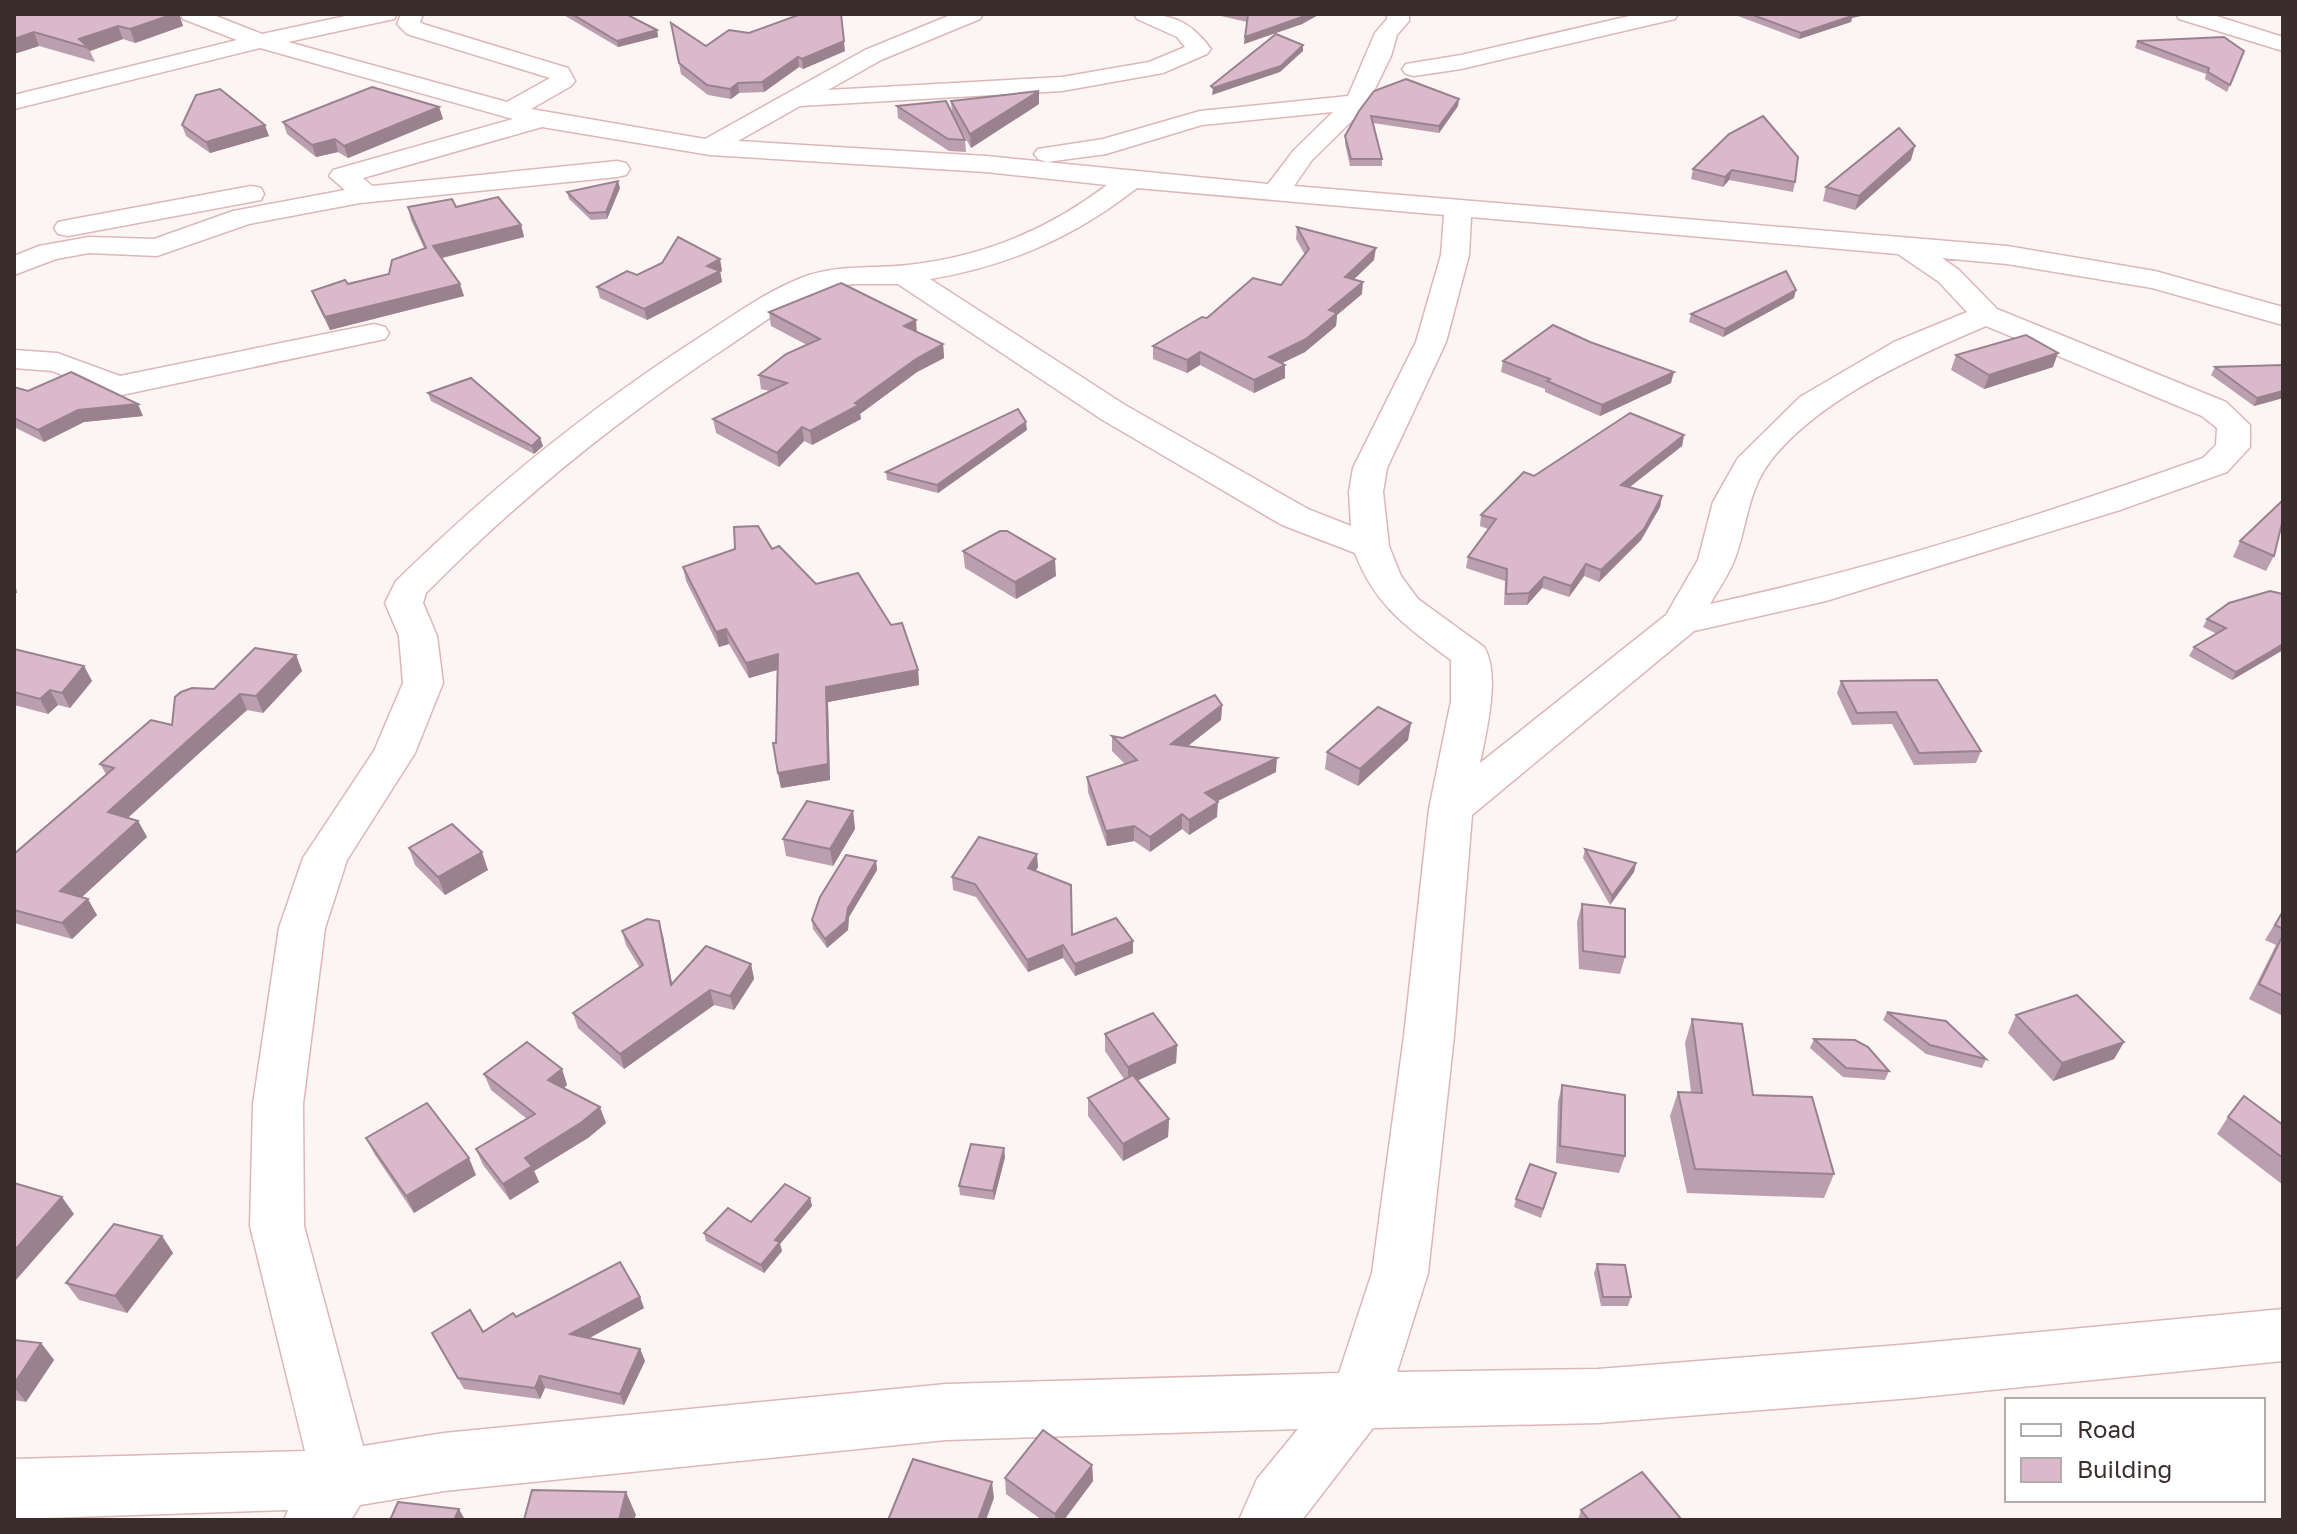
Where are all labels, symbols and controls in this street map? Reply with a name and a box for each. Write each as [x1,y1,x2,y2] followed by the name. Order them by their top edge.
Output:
[2005,1398,2265,1502] legend
[2077,1414,2136,1443] text: Road
[2077,1454,2172,1483] text: Building

